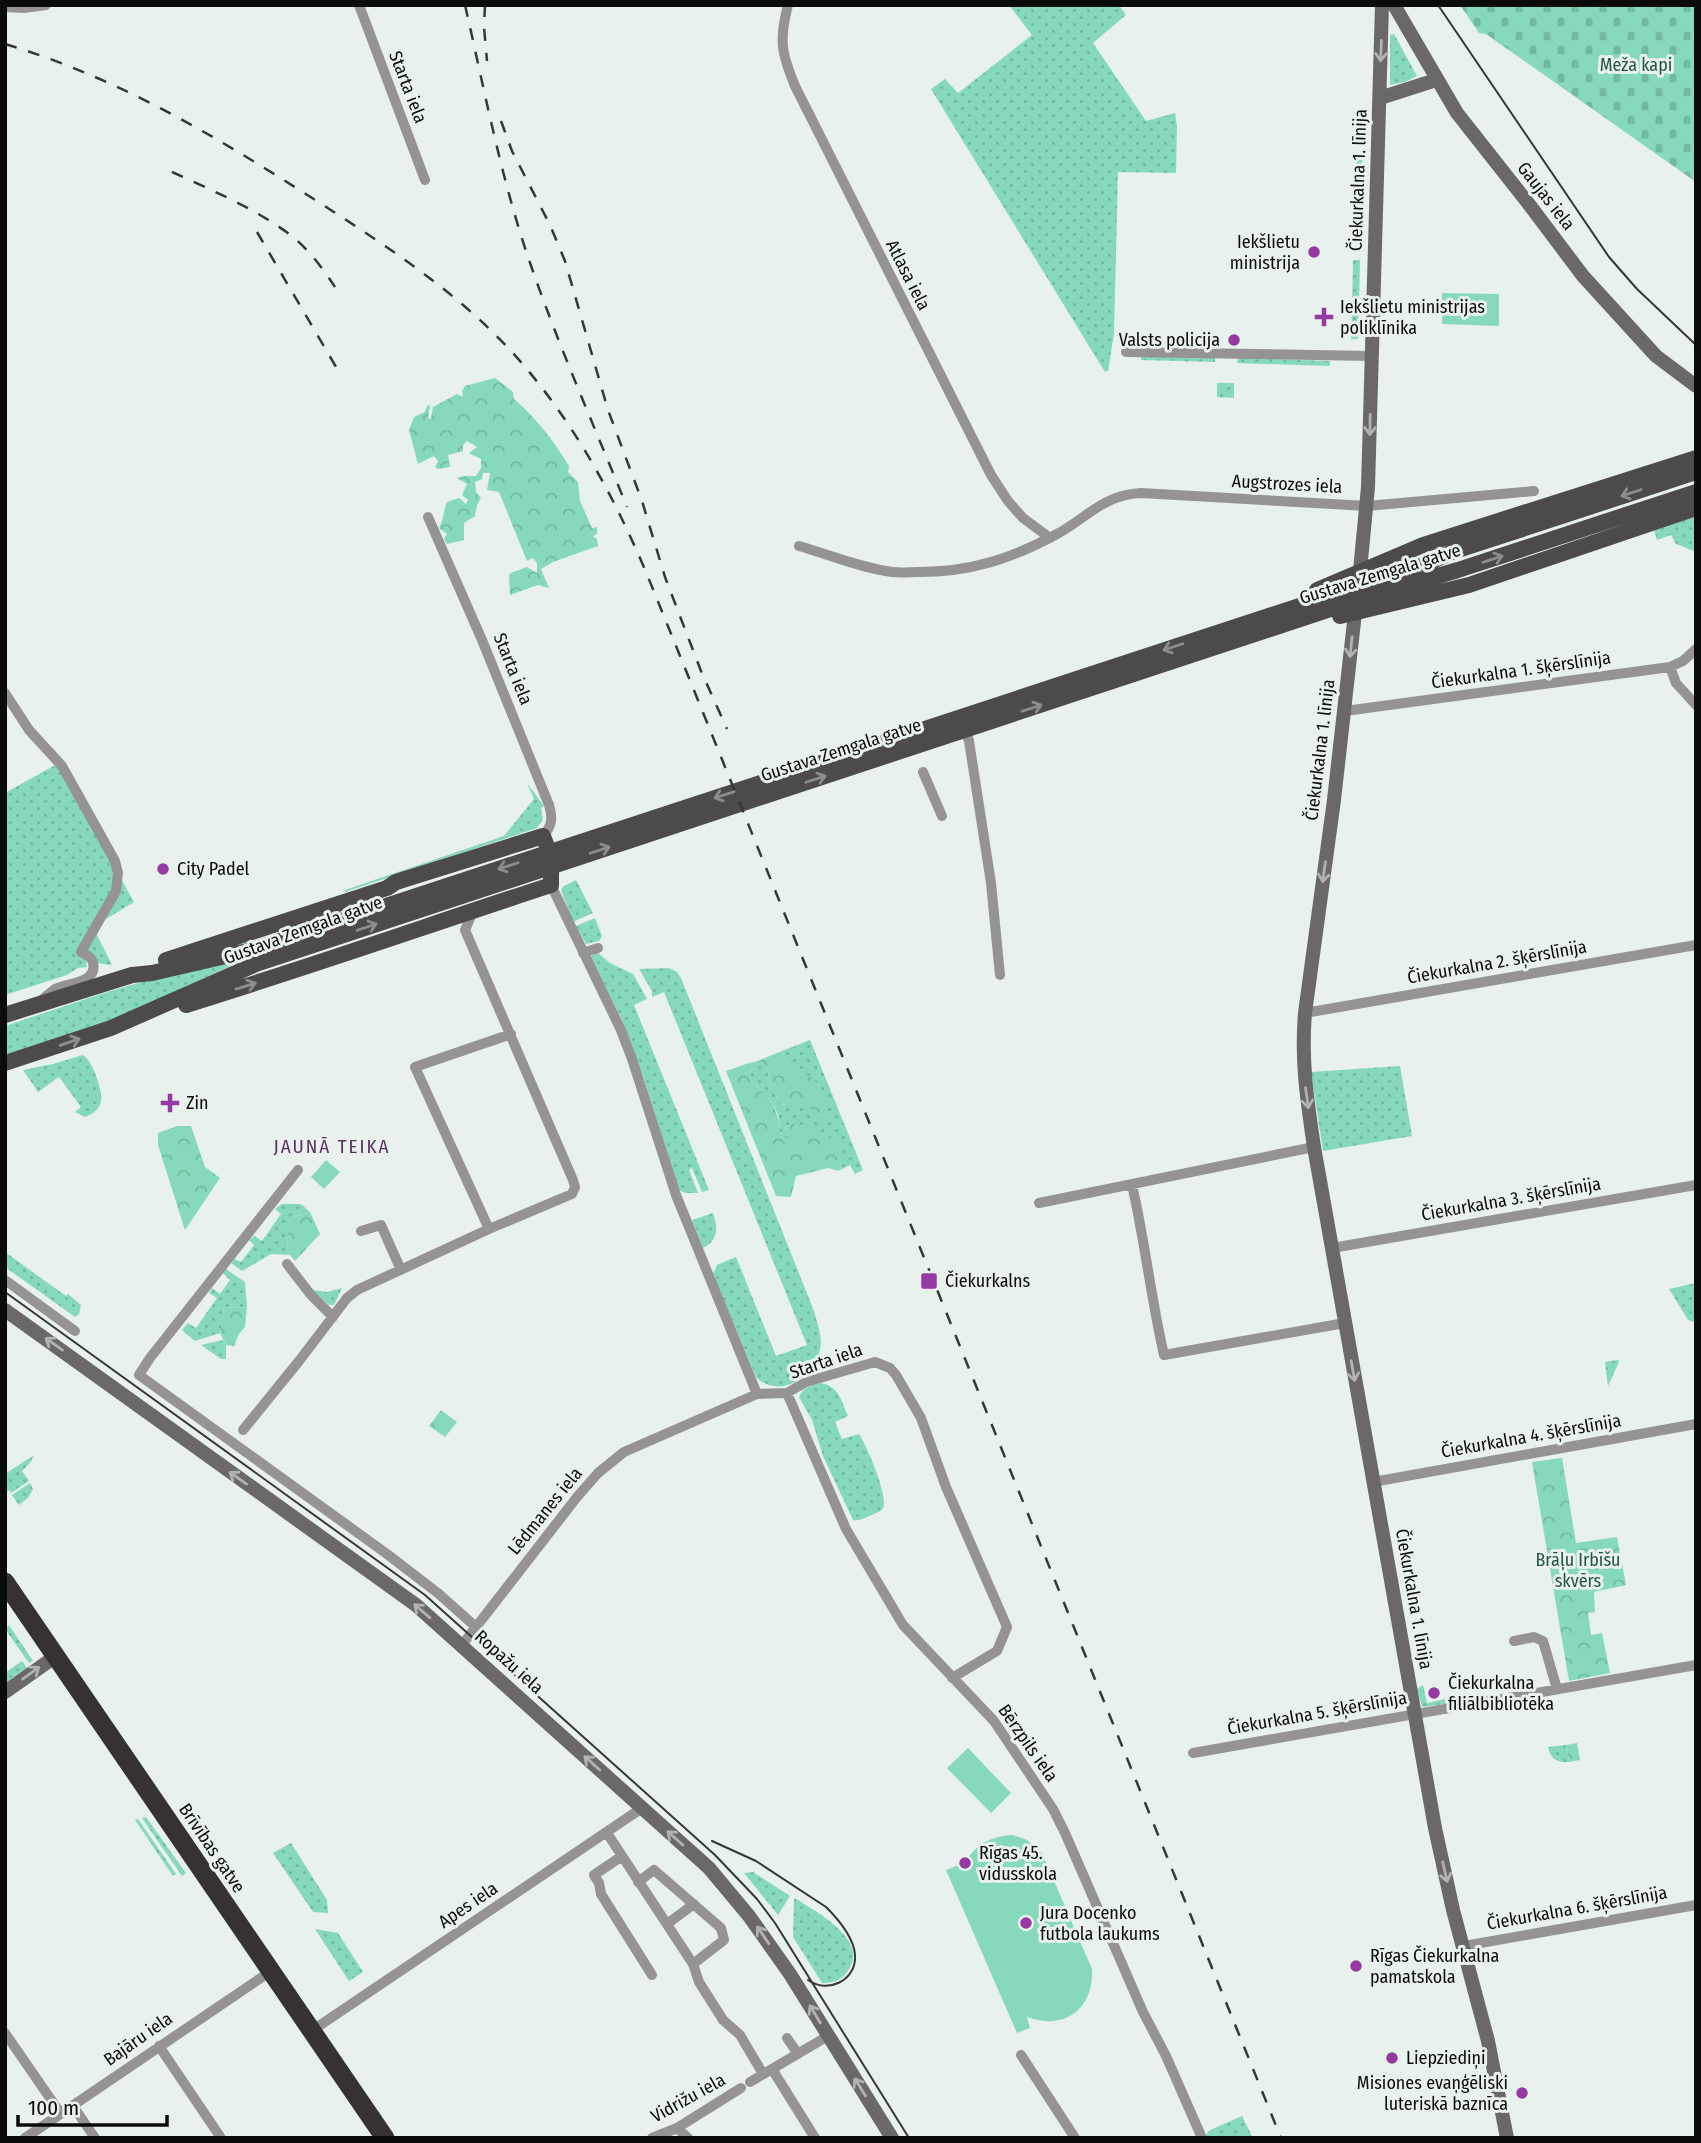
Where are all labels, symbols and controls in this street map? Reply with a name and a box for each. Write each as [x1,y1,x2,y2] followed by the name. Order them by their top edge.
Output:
[1374,40,1388,63] one-way arrow
[384,48,432,126] street label: Starta iela
[1600,54,1672,76] park label: Meža kapi
[1345,108,1371,251] street label: Čiekurkalna 1. līnija
[1513,157,1580,235] street label: Gaujas iela
[1230,231,1300,274] place label: Iekšlietu ministrija
[881,236,935,314] street label: Atlasa iela
[1306,244,1322,260] marker: Iekšlietu ministrija
[1340,296,1485,339] place label: Iekšlietu ministrijas poliklīnika
[1314,307,1334,327] marker: Iekšlietu ministrijas poliklīnika
[1119,329,1220,351] place label: Valsts policija
[1226,332,1242,348] marker: Valsts policija
[1363,413,1376,436] one-way arrow
[1231,470,1343,498] street label: Augstrozes iela
[1620,487,1642,500] one-way arrow
[1297,539,1463,609] street label: Gustava Zemgala gatve
[1482,551,1504,564] one-way arrow
[489,630,537,708] street label: Starta iela
[1345,635,1358,657] one-way arrow
[1163,642,1185,654] one-way arrow
[1430,646,1612,693] street label: Čiekurkalna 1. šķērslīnija
[1300,678,1340,822] street label: Čiekurkalna 1. līnija
[1021,700,1043,713] one-way arrow
[758,714,924,786] street label: Gustava Zemgala gatve
[804,772,826,784] one-way arrow
[714,789,736,802] one-way arrow
[588,843,610,855] one-way arrow
[177,858,250,880] place label: City Padel
[498,860,520,873] one-way arrow
[155,861,171,877] marker: City Padel
[1317,861,1330,883] one-way arrow
[221,891,386,969] street label: Gustava Zemgala gatve
[356,920,378,932] one-way arrow
[1406,935,1589,989] street label: Čiekurkalna 2. šķērslīnija
[235,979,257,992] one-way arrow
[59,1035,81,1047] one-way arrow
[1300,1086,1313,1109] one-way arrow
[186,1092,209,1114] place label: Zin
[160,1093,180,1113] marker: Zin
[274,1135,390,1158] district label: JAUNĀ TEIKA
[1420,1172,1603,1226] street label: Čiekurkalna 3. šķērslīnija
[945,1270,1031,1292] place label: Čiekurkalns
[919,1271,939,1291] marker: Čiekurkalns
[45,1337,64,1351] one-way arrow
[787,1338,865,1384] street label: Starta iela
[1347,1359,1360,1382] one-way arrow
[1439,1409,1623,1463] street label: Čiekurkalna 4. šķērslīnija
[503,1463,587,1559] street label: Lēdmanes iela
[229,1470,248,1485] one-way arrow
[1391,1527,1437,1671] street label: Čiekurkalna 1. līnija
[1536,1549,1621,1592] park label: Brāļu Irbīšu skvērs
[414,1603,432,1619] one-way arrow
[470,1625,548,1699] street label: Ropažu iela
[21,1666,40,1680] one-way arrow
[1448,1672,1554,1715] place label: Čiekurkalna filiālbibliotēka
[1426,1685,1442,1701] marker: Čiekurkalna filiālbibliotēka
[1225,1686,1409,1740] street label: Čiekurkalna 5. šķērslīnija
[993,1700,1063,1786] street label: Bērzpils iela
[584,1754,601,1771] one-way arrow
[174,1799,250,1897] street label: Brīvības gatve
[667,1831,685,1847] one-way arrow
[979,1842,1057,1885] place label: Rīgas 45. vidusskola
[957,1855,973,1871] marker: Rīgas 45. vidusskola
[1438,1860,1452,1883] one-way arrow
[434,1877,502,1933] street label: Apes iela
[1485,1881,1669,1935] street label: Čiekurkalna 6. šķērslīnija
[1040,1902,1160,1945] place label: Jura Docenko futbola laukums
[1018,1915,1034,1931] marker: Jura Docenko futbola laukums
[756,1926,770,1946] one-way arrow
[1370,1945,1500,1988] place label: Rīgas Čiekurkalna pamatskola
[1348,1958,1364,1974] marker: Rīgas Čiekurkalna pamatskola
[807,2004,821,2024] one-way arrow
[99,2007,177,2071] street label: Bajāru iela
[1406,2047,1486,2069] place label: Liepziediņi
[1384,2050,1400,2066] marker: Liepziediņi
[647,2068,729,2127] street label: Vidrižu iela
[1357,2072,1508,2115] place label: Misiones evaņģēliski luteriskā baznīca
[853,2077,867,2097] one-way arrow
[18,2084,166,2128] scale bar
[1514,2085,1530,2101] marker: Misiones evaņģēliski luteriskā baznīca
[28,2095,79,2121] text: 100 m

